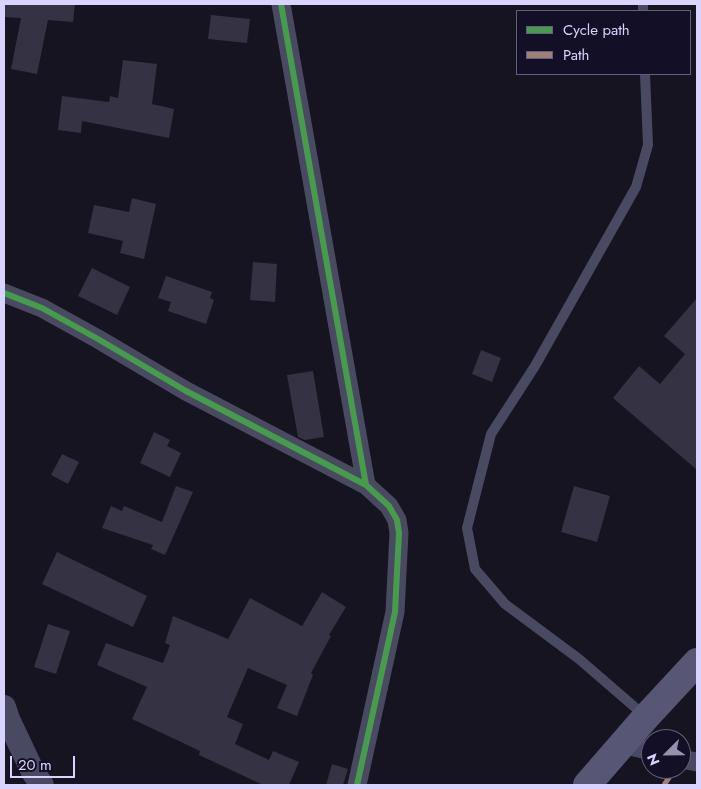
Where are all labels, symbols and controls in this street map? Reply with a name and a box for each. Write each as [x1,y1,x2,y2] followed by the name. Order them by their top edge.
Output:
[516,10,691,75] legend
[563,19,630,41] text: Cycle path
[563,44,589,66] text: Path
[641,729,691,779] north arrow
[12,746,78,778] scale bar
[642,750,664,768] text: N
[18,754,52,776] text: 20 m

